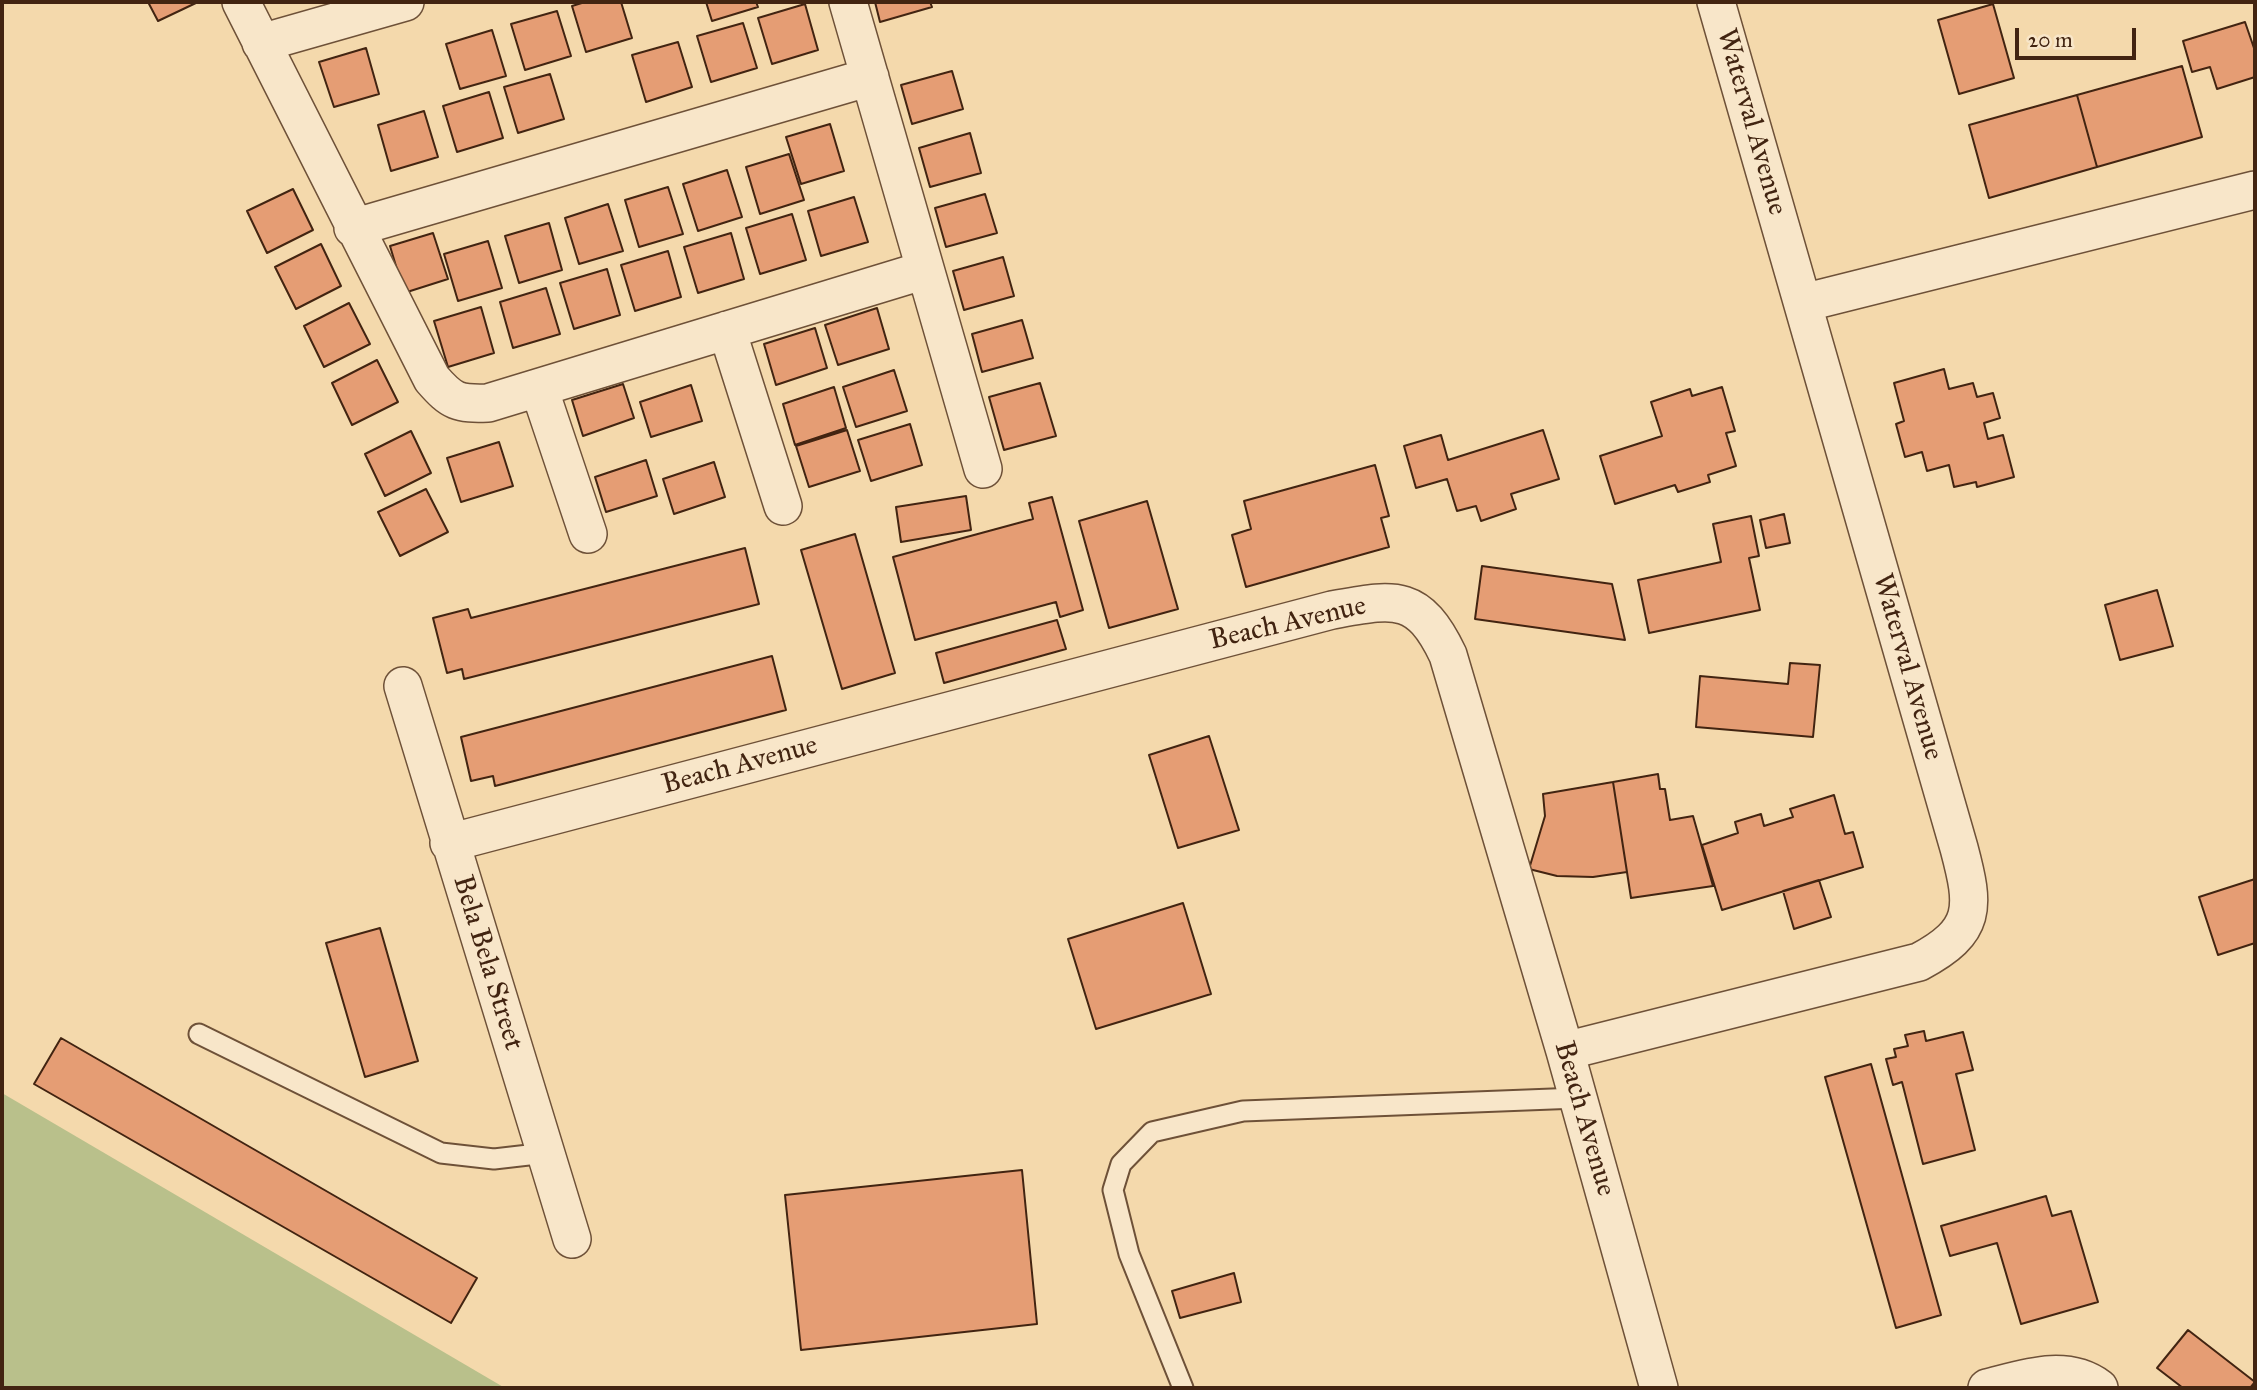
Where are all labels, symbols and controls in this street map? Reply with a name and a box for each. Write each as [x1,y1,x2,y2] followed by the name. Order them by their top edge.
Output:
[2019,14,2140,58] scale bar
[1708,25,1794,219] street label: Waterval Avenue
[2028,27,2073,53] text: 20 m
[1864,570,1950,764] street label: Waterval Avenue
[1207,590,1369,658] street label: Beach Avenue
[659,729,821,803] street label: Beach Avenue
[445,872,529,1054] street label: Bela Bela Street
[1546,1038,1622,1200] street label: Beach Avenue

